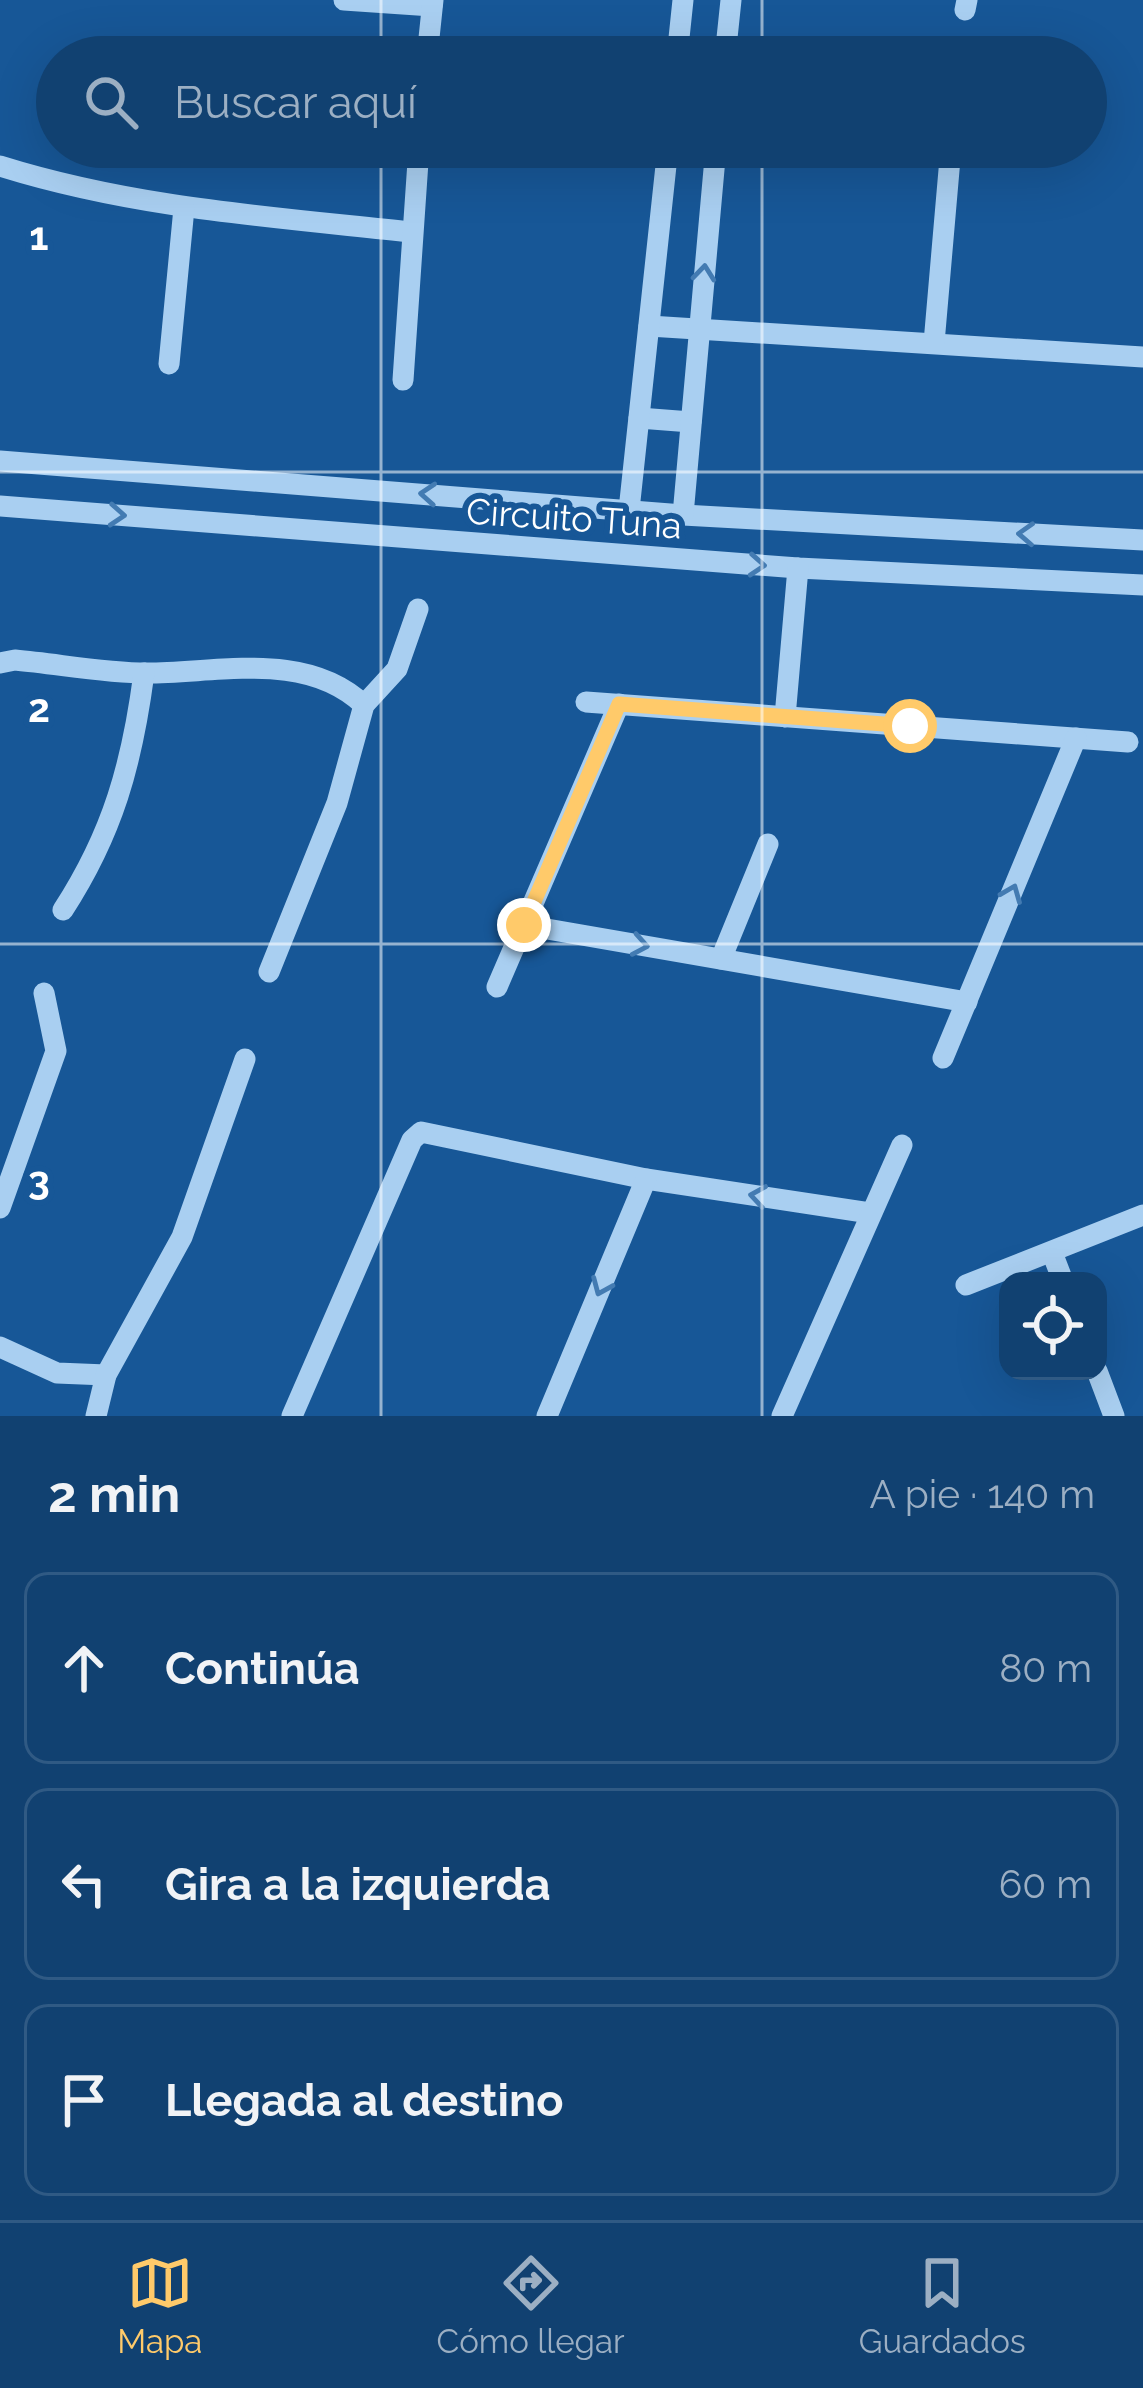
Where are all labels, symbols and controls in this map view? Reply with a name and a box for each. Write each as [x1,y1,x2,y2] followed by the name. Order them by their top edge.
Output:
[36,36,1107,168] search box
[78,69,144,135] icon: search
[174,76,417,129] text: Buscar aquí
[29,213,49,259] text: 1
[691,263,716,282] one-way arrow
[418,482,437,507] one-way arrow
[465,490,683,546] street label: Circuito Tuna
[108,502,127,527] one-way arrow
[1016,521,1035,547] one-way arrow
[748,552,767,577] one-way arrow
[28,685,50,731] text: 2
[883,699,937,753] route start
[998,884,1022,905] one-way arrow
[497,898,551,952] route end
[629,931,649,957] one-way arrow
[28,1157,50,1203] text: 3
[748,1184,768,1210] one-way arrow
[999,1272,1107,1380] map controls
[999,1272,1107,1380] button: locate
[591,1276,615,1297] one-way arrow
[48,1464,180,1524] text: 2 min
[870,1471,1095,1517] text: A pie · 140 m
[51,1635,117,1701] icon: ahead
[165,1642,360,1695] text: Continúa
[999,1645,1092,1691] text: 80 m
[51,1851,117,1917] icon: left
[165,1858,551,1911] text: Gira a la izquierda
[999,1861,1092,1907] text: 60 m
[51,2067,117,2133] icon: arrive
[165,2074,564,2127] text: Llegada al destino
[117,2250,202,2361] tab: Mapa
[437,2250,625,2361] tab: Cómo llegar
[859,2250,1026,2361] tab: Guardados

